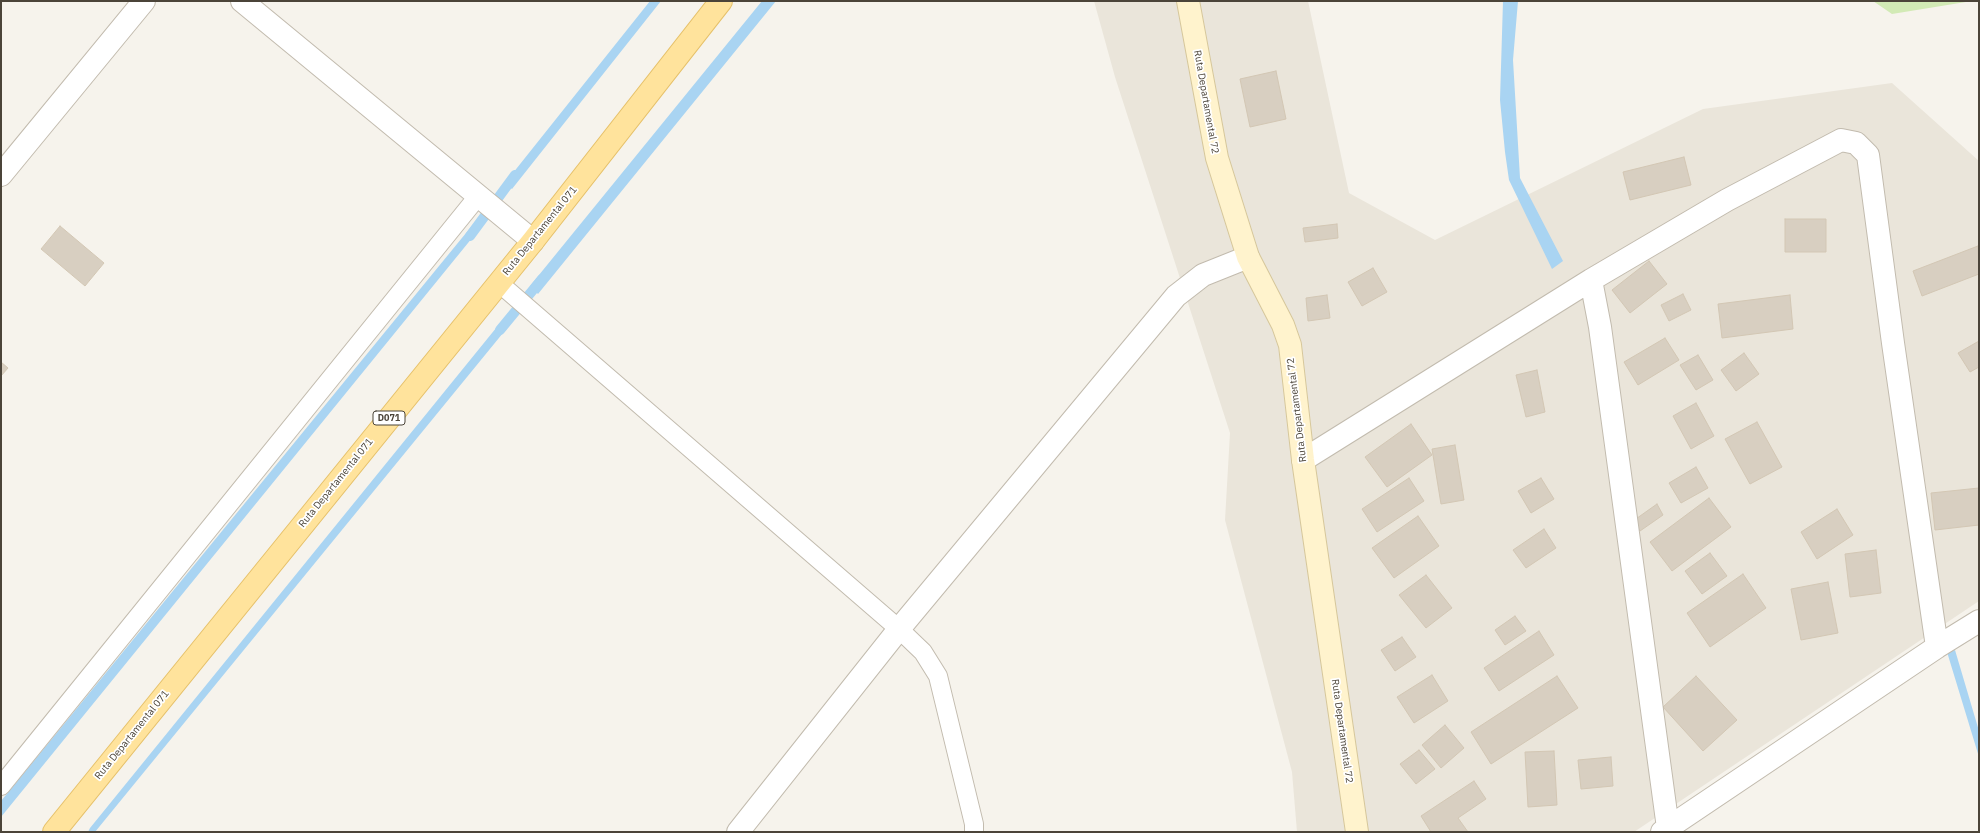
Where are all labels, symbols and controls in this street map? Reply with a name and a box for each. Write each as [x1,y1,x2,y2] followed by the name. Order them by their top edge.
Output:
[1191,49,1221,155] street label: Ruta Departamental 72
[500,184,580,278] street label: Ruta Departamental 071
[1285,357,1309,463] street label: Ruta Departamental 72
[373,411,405,425] road number: D071
[296,436,376,530] street label: Ruta Departamental 071
[1329,678,1355,784] street label: Ruta Departamental 72
[92,688,172,782] street label: Ruta Departamental 071

